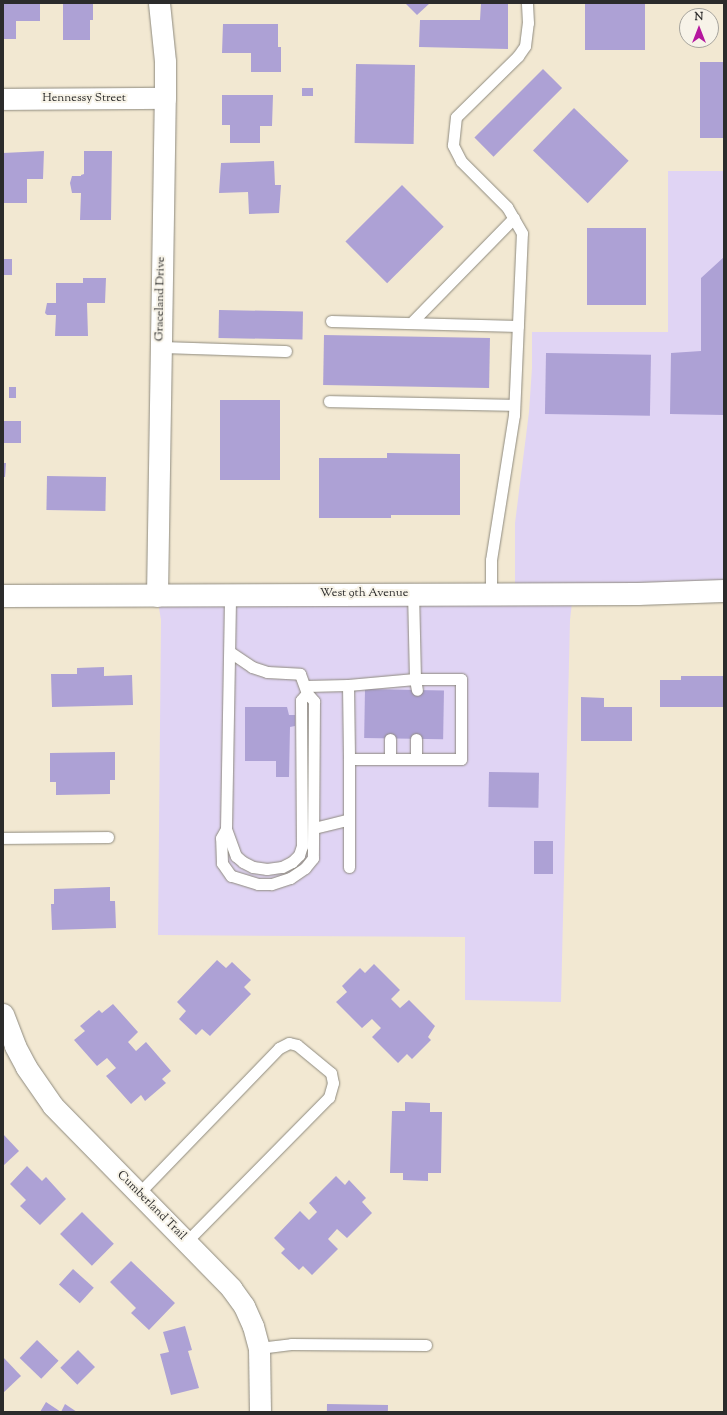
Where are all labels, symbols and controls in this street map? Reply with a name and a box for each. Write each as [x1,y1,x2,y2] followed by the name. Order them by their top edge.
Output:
[679,8,719,48] north arrow
[695,9,703,25] text: N
[42,92,126,106] street label: Hennessy Street
[153,257,169,341] street label: Graceland Drive
[320,587,408,601] street label: West 9th Avenue
[113,1168,189,1244] street label: Cumberland Trail

